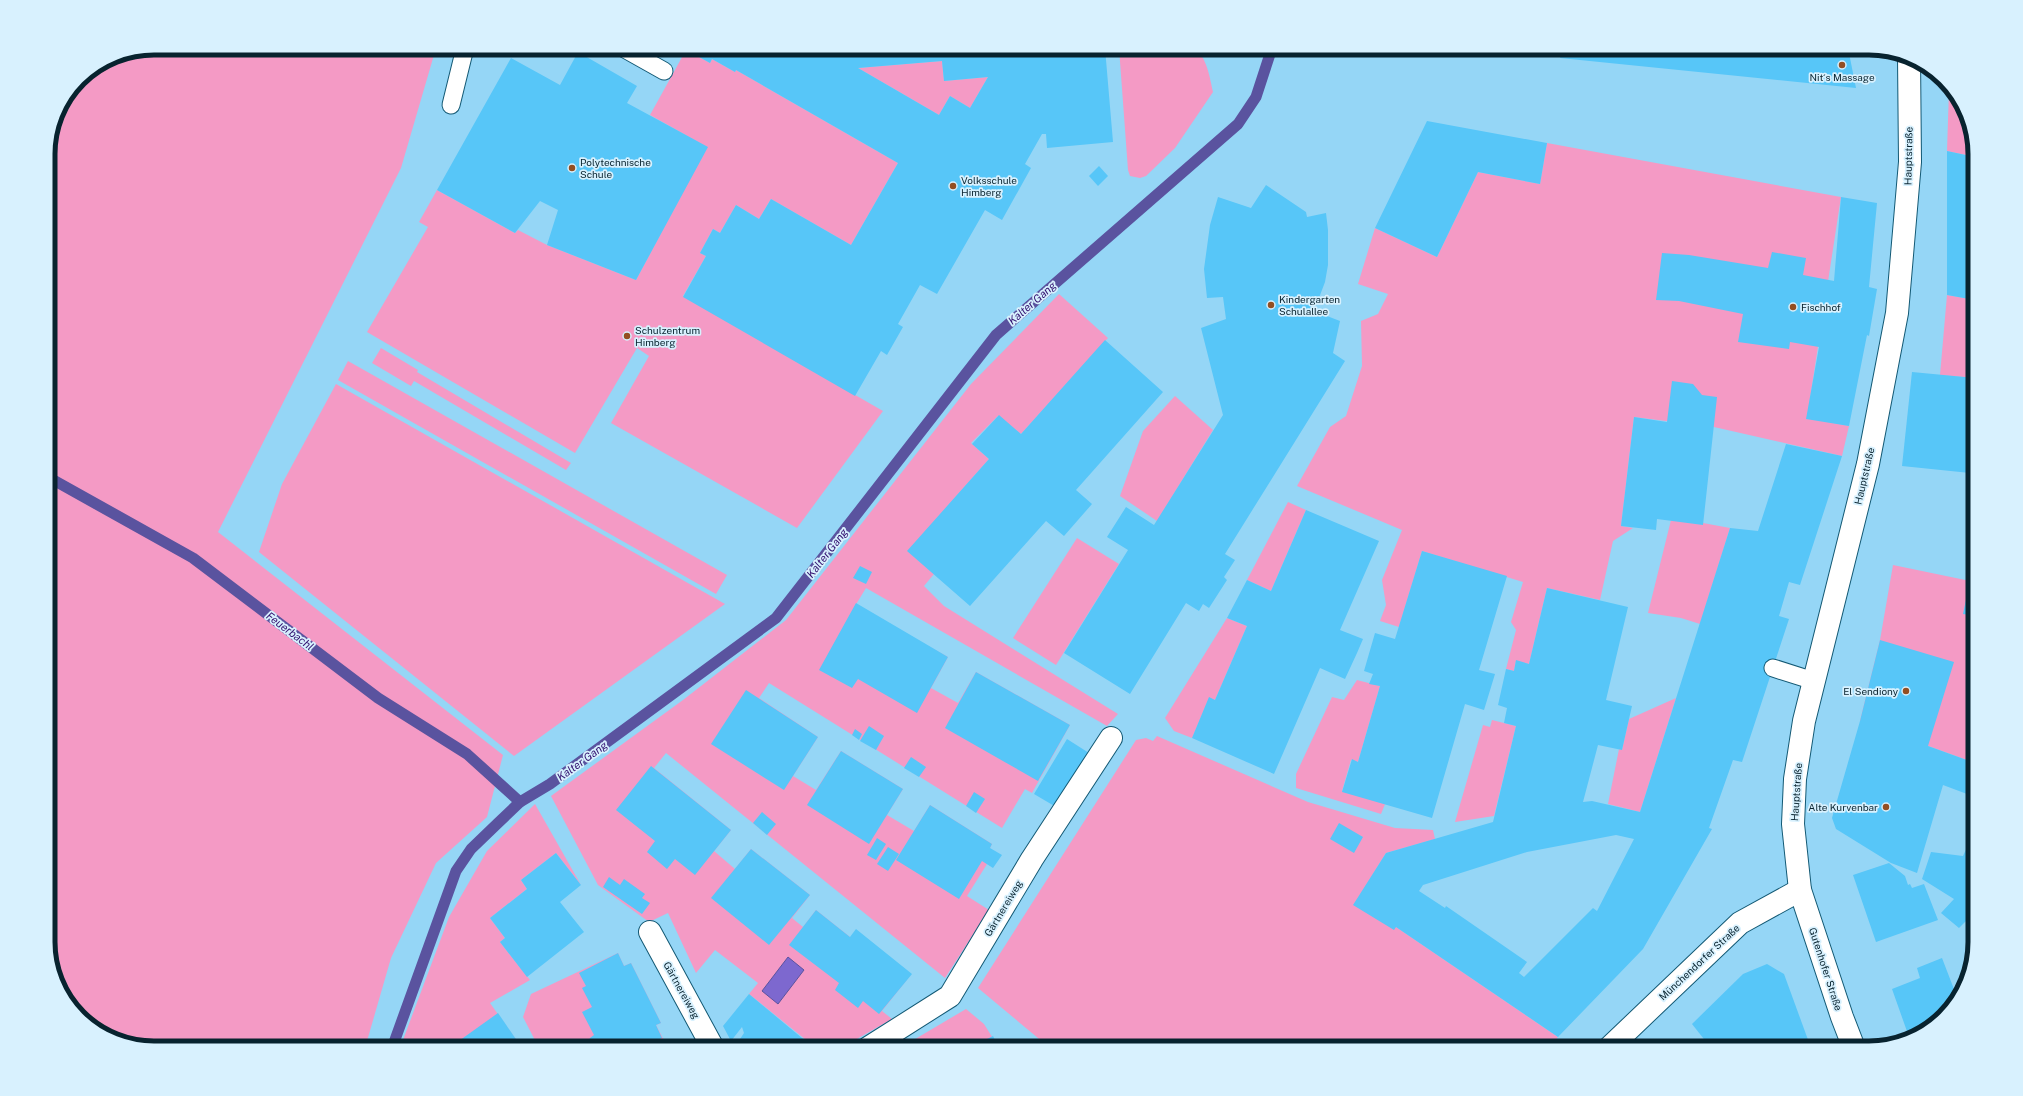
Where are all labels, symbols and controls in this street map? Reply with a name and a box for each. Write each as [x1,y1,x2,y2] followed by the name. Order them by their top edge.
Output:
[1837,60,1847,70] marker: Nit´s Massage
[1809,71,1875,83] place label: Nit´s Massage
[1901,126,1915,185] street label: Hauptstraße
[580,156,651,180] place label: Polytechnische Schule
[567,163,577,173] marker: Polytechnische Schule
[961,174,1017,198] place label: Volksschule Himberg
[948,181,958,191] marker: Volksschule Himberg
[1006,279,1059,327] water label: Kalter Gang
[1279,293,1340,317] place label: Kindergarten Schulallee
[1266,300,1276,310] marker: Kindergarten Schulallee
[1801,301,1841,313] place label: Fischhof
[1788,302,1798,312] marker: Fischhof
[635,324,700,348] place label: Schulzentrum Himberg
[622,331,632,341] marker: Schulzentrum Himberg
[1852,446,1876,506] street label: Hauptstraße
[804,526,850,580] water label: Kalter Gang
[264,609,316,653] water label: Feuerbachl
[1843,685,1899,697] place label: El Sendiony
[1901,686,1911,696] marker: El Sendiony
[555,739,610,783] water label: Kalter Gang
[1788,762,1804,821] street label: Hauptstraße
[1808,801,1878,813] place label: Alte Kurvenbar
[1881,802,1891,812] marker: Alte Kurvenbar
[982,878,1024,938] street label: Gärtnereiweg
[1656,921,1742,1002] street label: Münchendorfer Straße
[1807,926,1845,1012] street label: Gutenhofer Straße
[661,959,703,1021] street label: Gärtnereiweg

